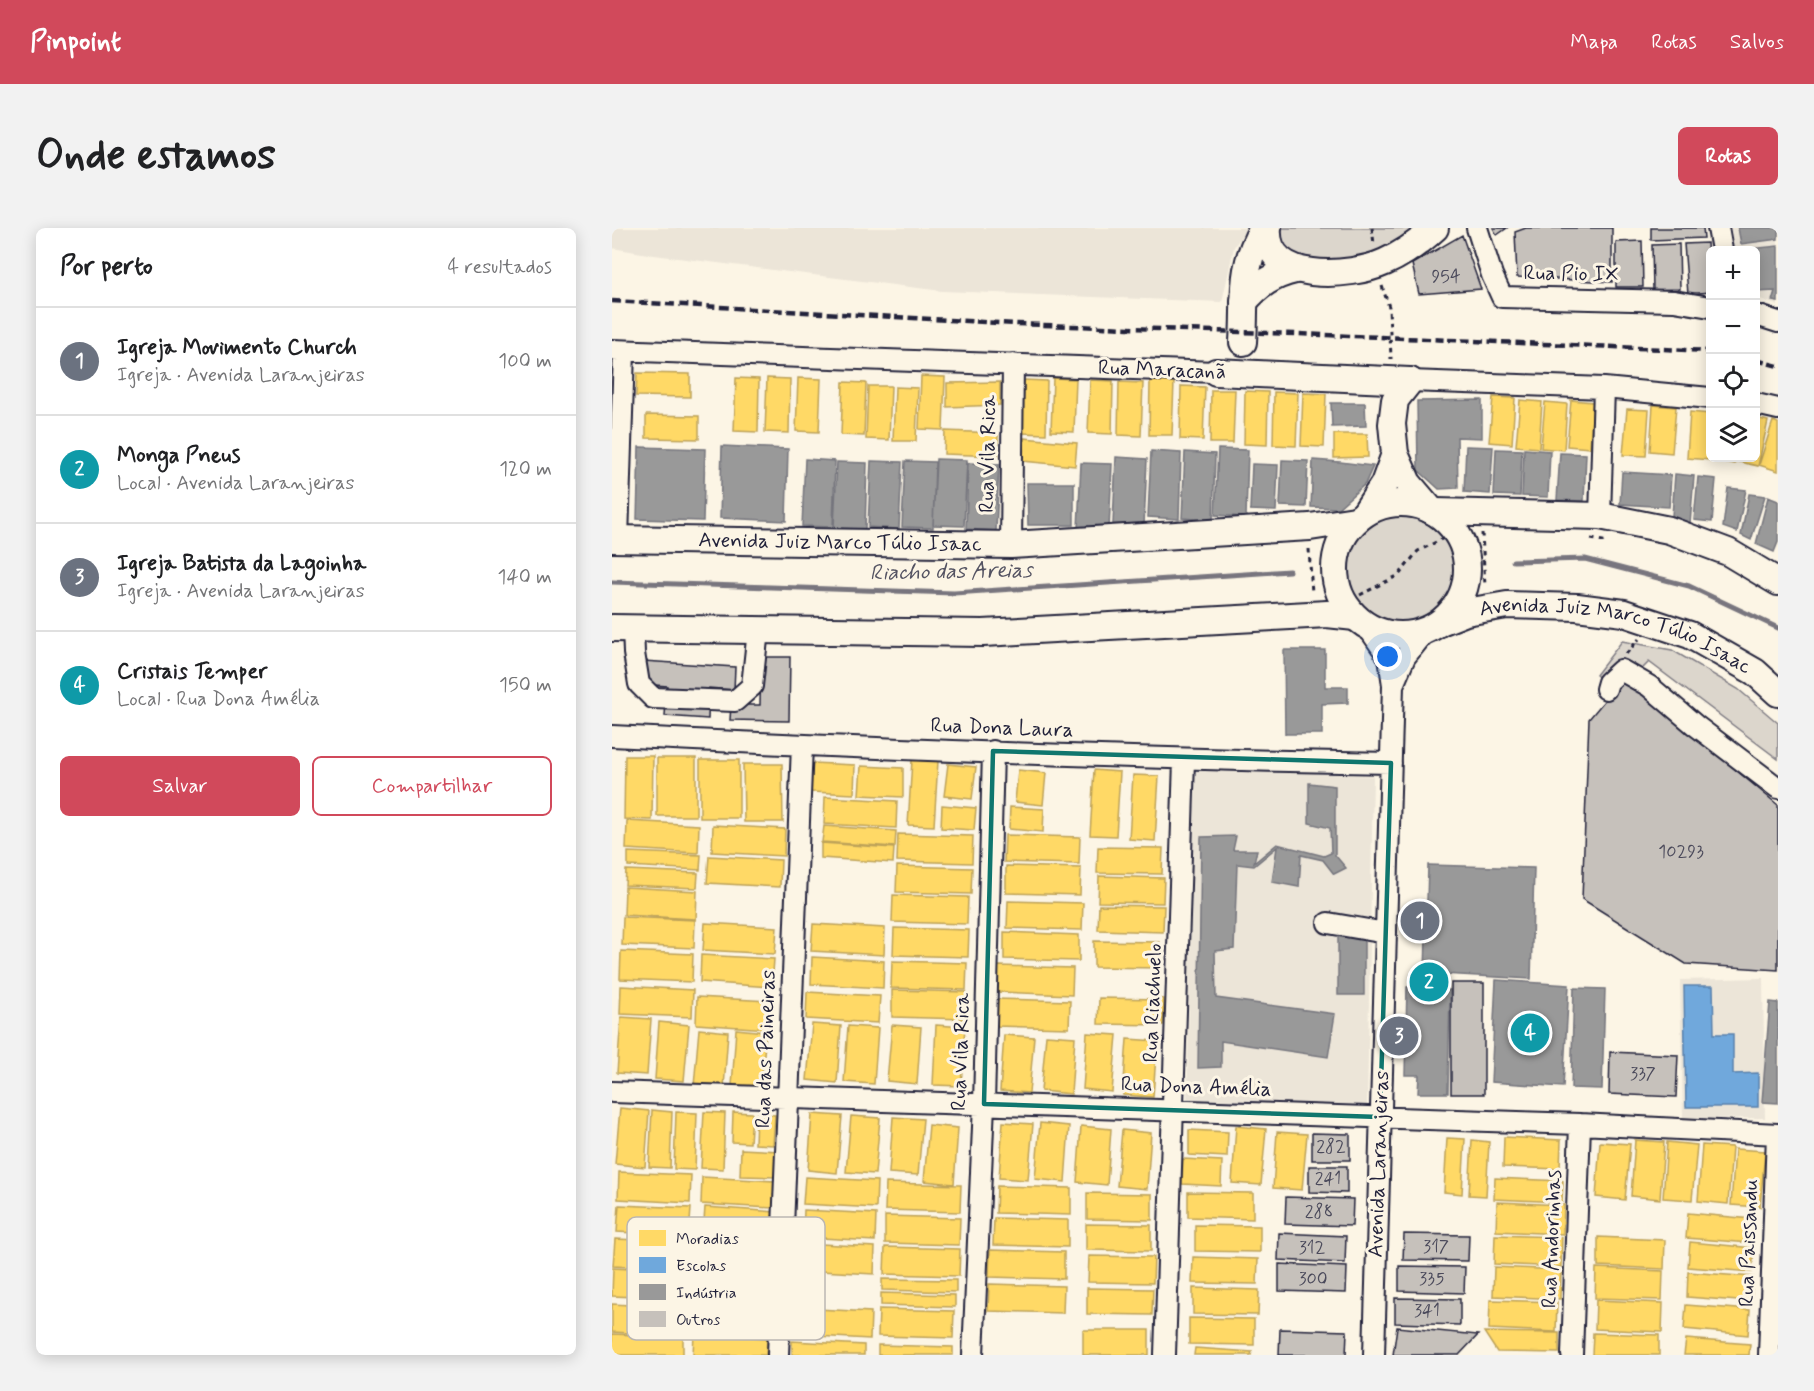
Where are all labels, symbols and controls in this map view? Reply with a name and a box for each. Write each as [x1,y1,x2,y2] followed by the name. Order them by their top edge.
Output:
[30,24,121,61] text: Pinpoint
[1570,28,1618,56] text: Mapa
[1651,28,1697,56] text: Rotas
[1730,28,1784,56] text: Salvos
[1678,127,1778,185] button: Rotas
[36,129,276,184] text: Onde estamos
[1706,246,1760,462] map controls
[1706,246,1760,300] button: +
[60,250,153,284] text: Por perto
[448,254,552,281] text: 4 resultados
[1523,259,1619,289] street label: Rua Pio IX
[1431,265,1461,289] house number: 954
[1706,300,1760,354] button: −
[117,334,357,362] text: Igreja Movimento Church
[75,348,84,375] text: 1
[498,348,552,375] text: 100 m
[1098,354,1226,386] street label: Rua Maracanã
[1706,354,1760,408] button: locate
[117,362,365,389] text: Igreja · Avenida Laranjeiras
[973,394,1003,513] street label: Rua Vila Rica
[1706,408,1760,462] button: layers
[117,442,240,470] text: Monga Pneus
[75,456,84,483] text: 2
[499,456,552,483] text: 120 m
[117,470,354,497] text: Local · Avenida Laranjeiras
[698,526,982,559] street label: Avenida Juiz Marco Túlio Isaac
[117,550,366,578] text: Igreja Batista da Lagoinha
[869,557,1035,587] water label: Riacho das Areias
[75,564,84,591] text: 3
[498,564,552,591] text: 140 m
[117,578,365,605] text: Igreja · Avenida Laranjeiras
[1477,591,1757,681] street label: Avenida Juiz Marco Túlio Isaac
[1373,642,1402,671] your location
[117,658,267,686] text: Cristais Temper
[74,672,85,699] text: 4
[499,672,552,699] text: 150 m
[117,686,320,713] text: Local · Rua Dona Amélia
[930,712,1074,744] street label: Rua Dona Laura
[60,756,300,816] button: Salvar
[312,756,552,816] button: Compartilhar
[1658,840,1704,864] house number: 10293
[1400,898,1440,944] pin: 1
[1137,943,1169,1063] street label: Rua Riachuelo
[1410,960,1448,1005] pin: 2
[749,969,783,1129] street label: Rua das Paineiras
[945,992,977,1111] street label: Rua Vila Rica
[1510,1010,1550,1056] pin: 4
[1380,1014,1418,1058] pin: 3
[1630,1062,1656,1086] house number: 337
[1120,1070,1272,1104] street label: Rua Dona Amélia
[1362,1070,1396,1258] street label: Avenida Laranjeiras
[1316,1135,1346,1159] house number: 282
[1315,1167,1341,1191] house number: 241
[1536,1169,1568,1309] street label: Rua Andorinhas
[1733,1179,1765,1307] street label: Rua Paissandu
[1305,1200,1333,1224] house number: 288
[627,1217,825,1340] legend
[676,1229,739,1250] text: Moradias
[1423,1235,1449,1259] house number: 317
[1299,1236,1326,1260] house number: 312
[676,1256,726,1277] text: Escolas
[1298,1267,1328,1291] house number: 300
[1419,1267,1445,1291] house number: 335
[676,1283,737,1304] text: Indústria
[1414,1299,1440,1323] house number: 341
[676,1310,720,1331] text: Outros

